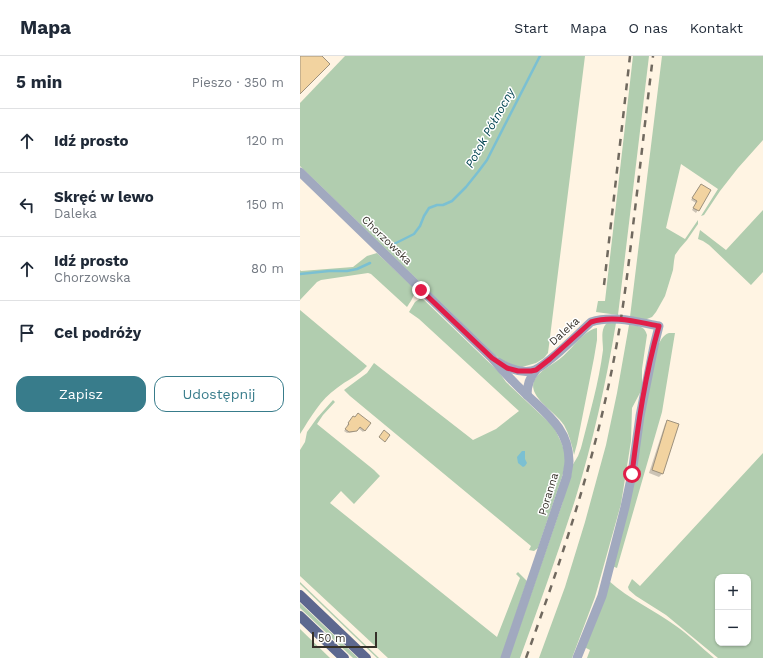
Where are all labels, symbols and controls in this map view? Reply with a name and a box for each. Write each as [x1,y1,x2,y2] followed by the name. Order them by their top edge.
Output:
[20,16,71,39] text: Mapa
[514,20,548,36] text: Start
[570,20,607,36] text: Mapa
[629,20,668,36] text: O nas
[690,20,743,36] text: Kontakt
[16,72,62,92] text: 5 min
[192,75,284,90] text: Pieszo · 350 m
[462,85,518,170] water label: Potok Północny
[16,130,38,152] icon: ahead
[54,132,128,150] text: Idź prosto
[246,133,284,148] text: 120 m
[54,188,154,206] text: Skręć w lewo
[16,194,38,216] icon: left
[246,197,284,212] text: 150 m
[54,206,97,221] text: Daleka
[359,213,415,268] street label: Chorzowska
[54,252,128,270] text: Idź prosto
[16,258,38,280] icon: ahead
[251,261,284,276] text: 80 m
[54,270,131,285] text: Chorzowska
[412,281,430,299] route end
[547,314,582,348] street label: Daleka
[16,322,38,344] icon: arrive
[54,324,141,342] text: Cel podróży
[16,376,146,412] button: Zapisz
[154,376,284,412] button: Udostępnij
[623,465,641,483] route start
[536,471,561,517] street label: Poranna
[715,574,751,646] map controls
[715,574,751,610] button: +
[715,610,751,646] button: −
[312,630,377,649] scale bar
[318,632,345,645] text: 50 m

